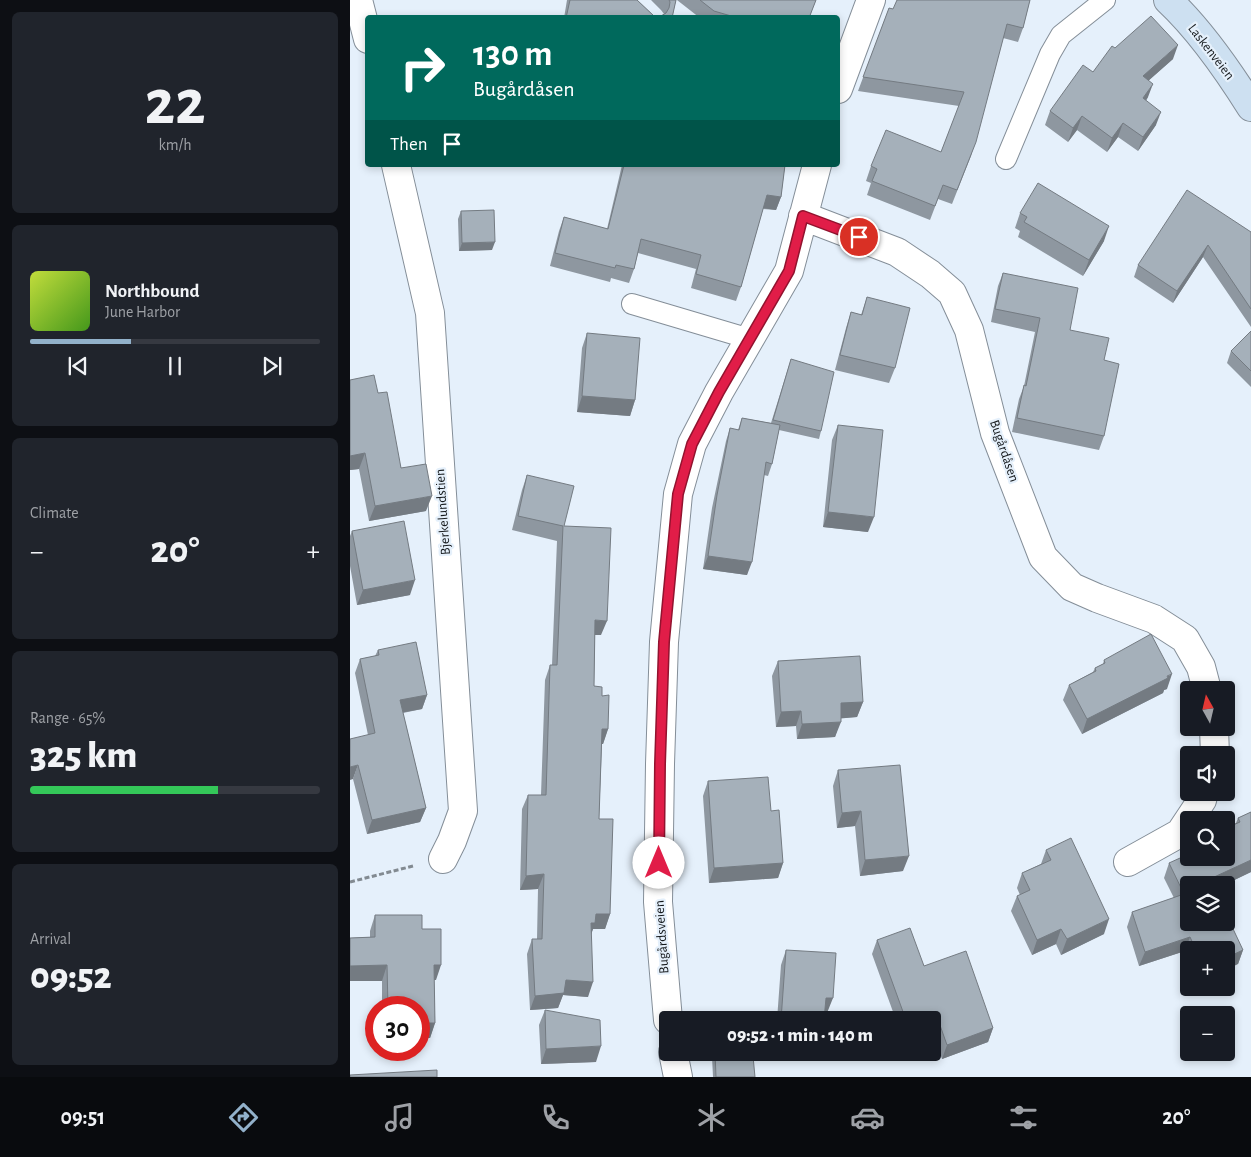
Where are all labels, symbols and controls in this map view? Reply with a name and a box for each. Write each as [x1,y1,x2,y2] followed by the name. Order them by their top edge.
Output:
[1185,22,1237,82] street label: Laskenveien
[390,35,455,100] icon: right
[473,37,552,72] text: 130 m
[144,71,206,136] text: 22
[473,78,575,100] text: Bugårdåsen
[438,130,466,158] icon: arrive
[390,135,428,154] text: Then
[158,137,192,153] text: km/h
[838,216,880,258] pin
[845,223,873,251] icon: arrive
[105,282,200,301] text: Northbound
[105,304,180,320] text: June Harbor
[64,352,92,380] icon: previous
[161,352,189,380] icon: pause
[258,352,286,380] icon: next
[987,418,1021,484] street label: Bugårdåsen
[433,468,453,556] street label: Bjerkelundstien
[30,505,79,521] text: Climate
[151,532,199,570] text: 20°
[30,538,43,566] text: −
[307,538,320,566] text: +
[1180,681,1235,736] north arrow
[1180,681,1235,1061] map controls
[30,710,106,726] text: Range · 65%
[30,737,137,775] text: 325 km
[1180,746,1235,801] button: sound
[1180,811,1235,866] button: search
[632,836,684,888] position arrow
[1180,876,1235,931] button: layers
[652,900,672,974] street label: Bugårdsveien
[30,931,71,947] text: Arrival
[1180,941,1235,996] button: +
[30,958,112,996] text: 09:52
[365,996,430,1061] speed limit sign: 30
[1180,1006,1235,1061] button: −
[727,1026,873,1045] text: 09:52 · 1 min · 140 m
[226,1100,261,1135] icon: directions
[382,1100,417,1135] icon: music
[538,1100,573,1135] icon: phone
[694,1100,729,1135] icon: climate
[850,1100,885,1135] icon: car
[1006,1100,1041,1135] icon: filters
[61,1106,105,1128] text: 09:51
[1162,1106,1190,1128] text: 20°

